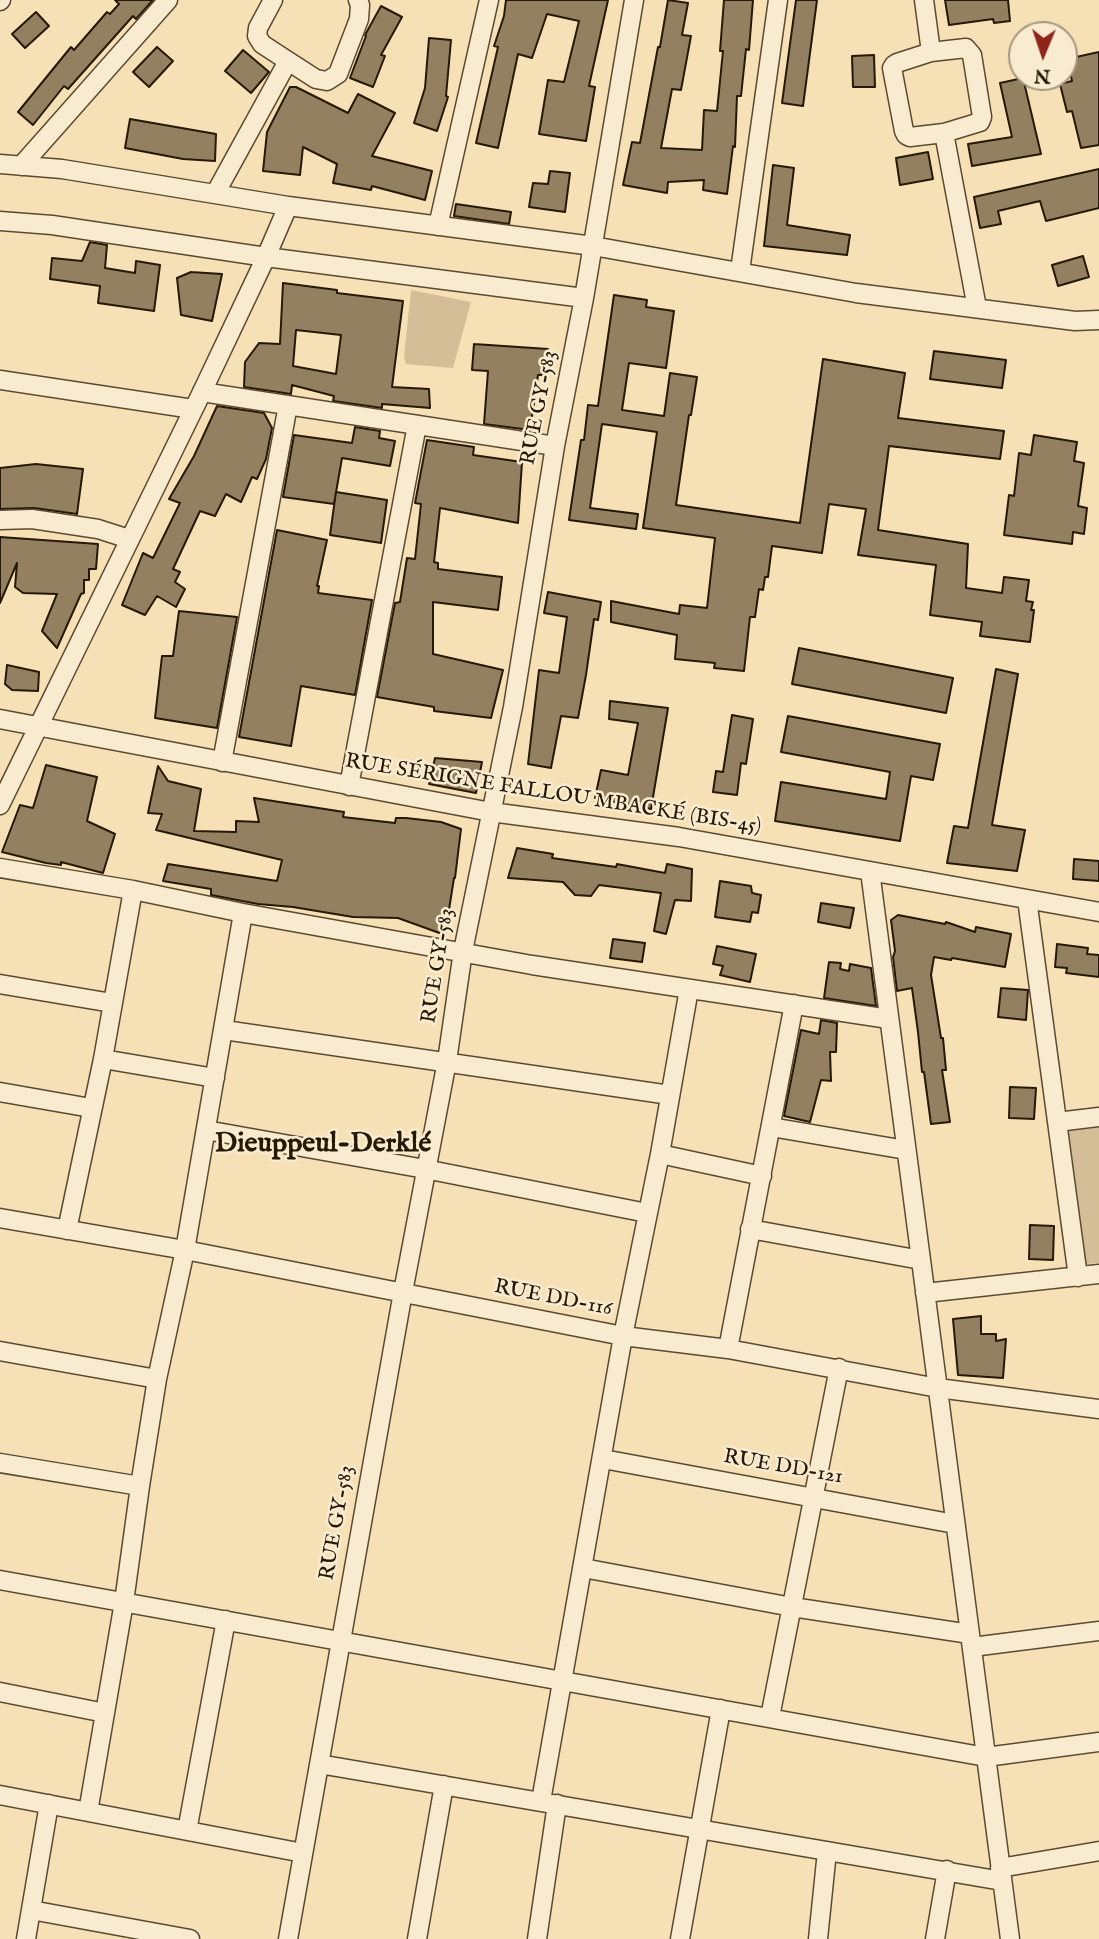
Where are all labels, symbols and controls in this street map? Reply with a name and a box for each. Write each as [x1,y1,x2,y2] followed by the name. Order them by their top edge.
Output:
[1008,21,1078,91] north arrow
[1034,63,1051,87] text: N
[517,349,563,467] street label: RUE GY-583
[343,750,763,840] street label: RUE SÉRIGNE FALLOU MBACKÉ (BIS-45)
[417,907,461,1025] street label: RUE GY-583
[215,1128,431,1162] district label: Dieuppeul-Derklé
[492,1275,614,1323] street label: RUE DD-116
[721,1445,845,1491] street label: RUE DD-121
[316,1464,360,1582] street label: RUE GY-583

